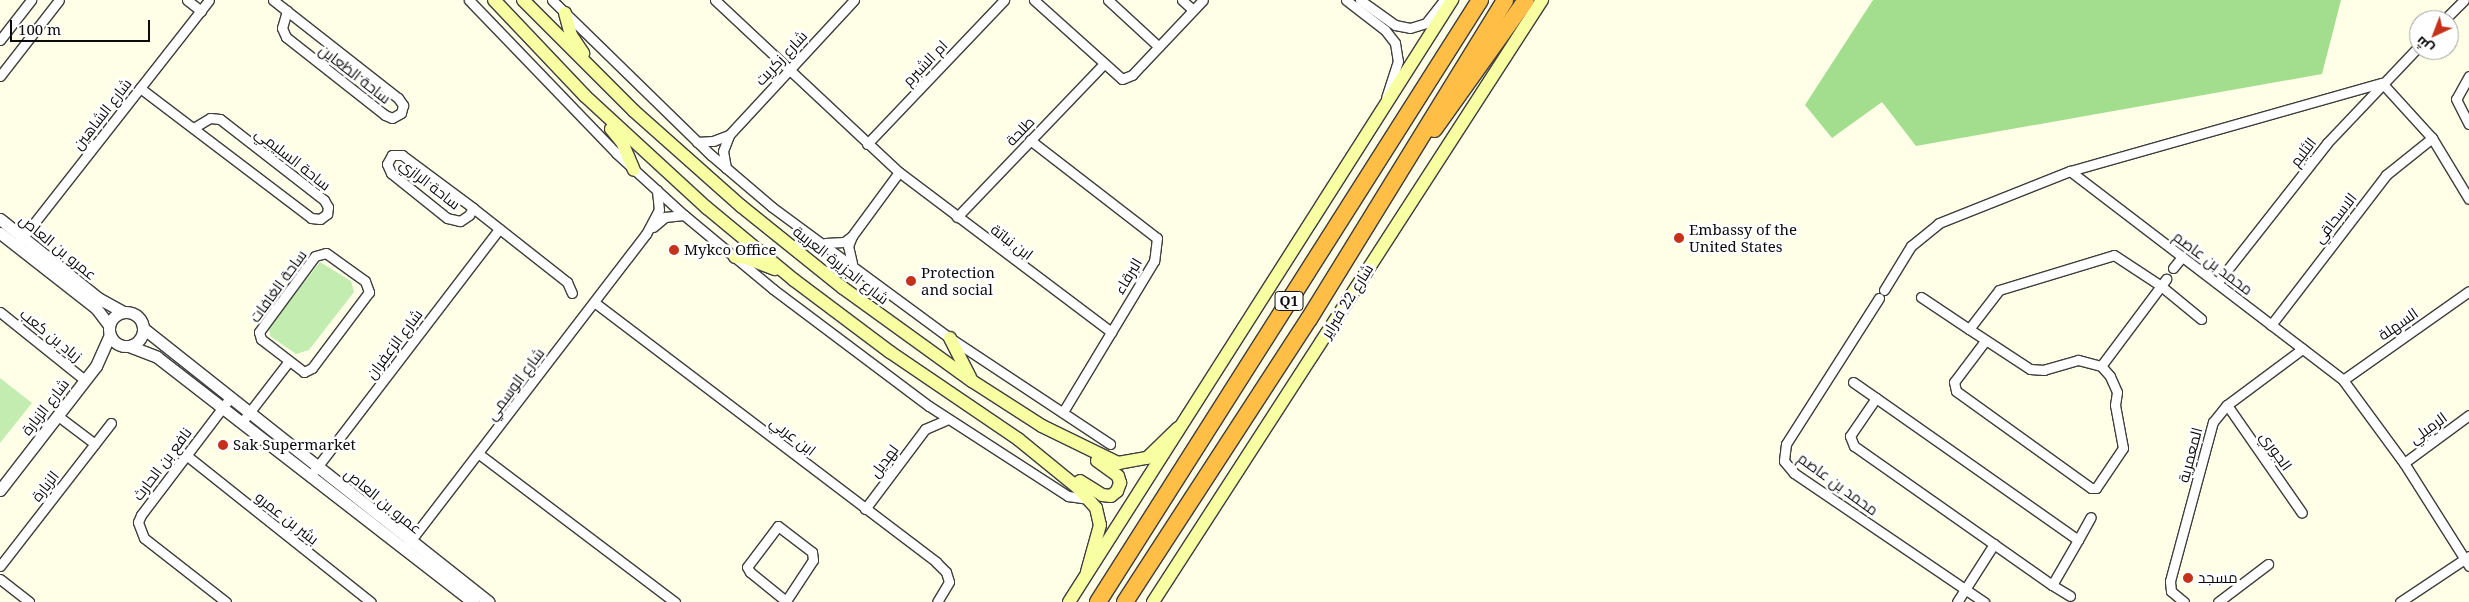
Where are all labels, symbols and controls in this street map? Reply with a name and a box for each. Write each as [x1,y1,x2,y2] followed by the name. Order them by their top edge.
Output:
[12,10,152,42] scale bar
[2409,10,2459,60] north arrow
[18,19,61,39] text: 100 m
[751,27,811,89] street label: شارع زكريت
[2411,33,2437,59] text: ش
[899,36,951,90] street label: ام الشبرم
[316,41,394,107] street label: ساحة الظعاين
[69,75,135,153] street label: شارع الشاهين
[1002,113,1038,149] street label: طلحة
[252,124,334,194] street label: ساحة السليمي
[2286,134,2320,170] street label: الثليم
[396,155,464,213] street label: ساحة الرازي
[2310,189,2360,247] street label: الاسحاقي
[16,210,100,284] street label: عمرو بن العاص
[987,220,1037,264] street label: ابن نباتة
[1689,220,1797,255] place label: Embassy of the United States
[790,222,892,308] street label: شارع الجزيرة العربية
[2170,227,2256,299] street label: محمد بن عاصم
[1673,232,1685,244] marker: Embassy of the United States
[684,241,777,259] place label: Mykco Office
[668,244,680,256] marker: Mykco Office
[246,246,310,326] street label: ساحة الغافات
[1110,255,1146,297] street label: البرقاء
[1317,261,1377,341] street label: شارع 22 فبراير
[921,263,995,298] place label: Protection and social
[905,275,917,287] marker: Protection and social
[1274,290,1304,312] road number: Q1
[2375,304,2421,344] street label: السهلة
[16,305,86,365] street label: زياد بن كعب
[362,306,426,382] street label: شارع الزعفران
[482,344,548,424] street label: شارع الوسمي
[17,375,73,439] street label: شارع الزبارة
[2406,408,2450,448] street label: الرميلي
[767,413,819,459] street label: ابن عربي
[129,424,195,504] street label: نافع بن الحارث
[2174,425,2206,485] street label: المعمرية
[2256,428,2296,474] street label: الجوري
[233,436,356,454] place label: Sak Supermarket
[217,439,229,451] marker: Sak Supermarket
[866,441,902,481] street label: لهديل
[1794,449,1882,519] street label: محمد بن عاصم
[341,464,425,538] street label: عمرو بن العاص
[28,467,62,505] street label: الزبارة
[252,488,322,548] street label: بشر بن عمرو
[2198,569,2238,587] place label: مسجد
[2182,572,2194,584] marker: مسجد

